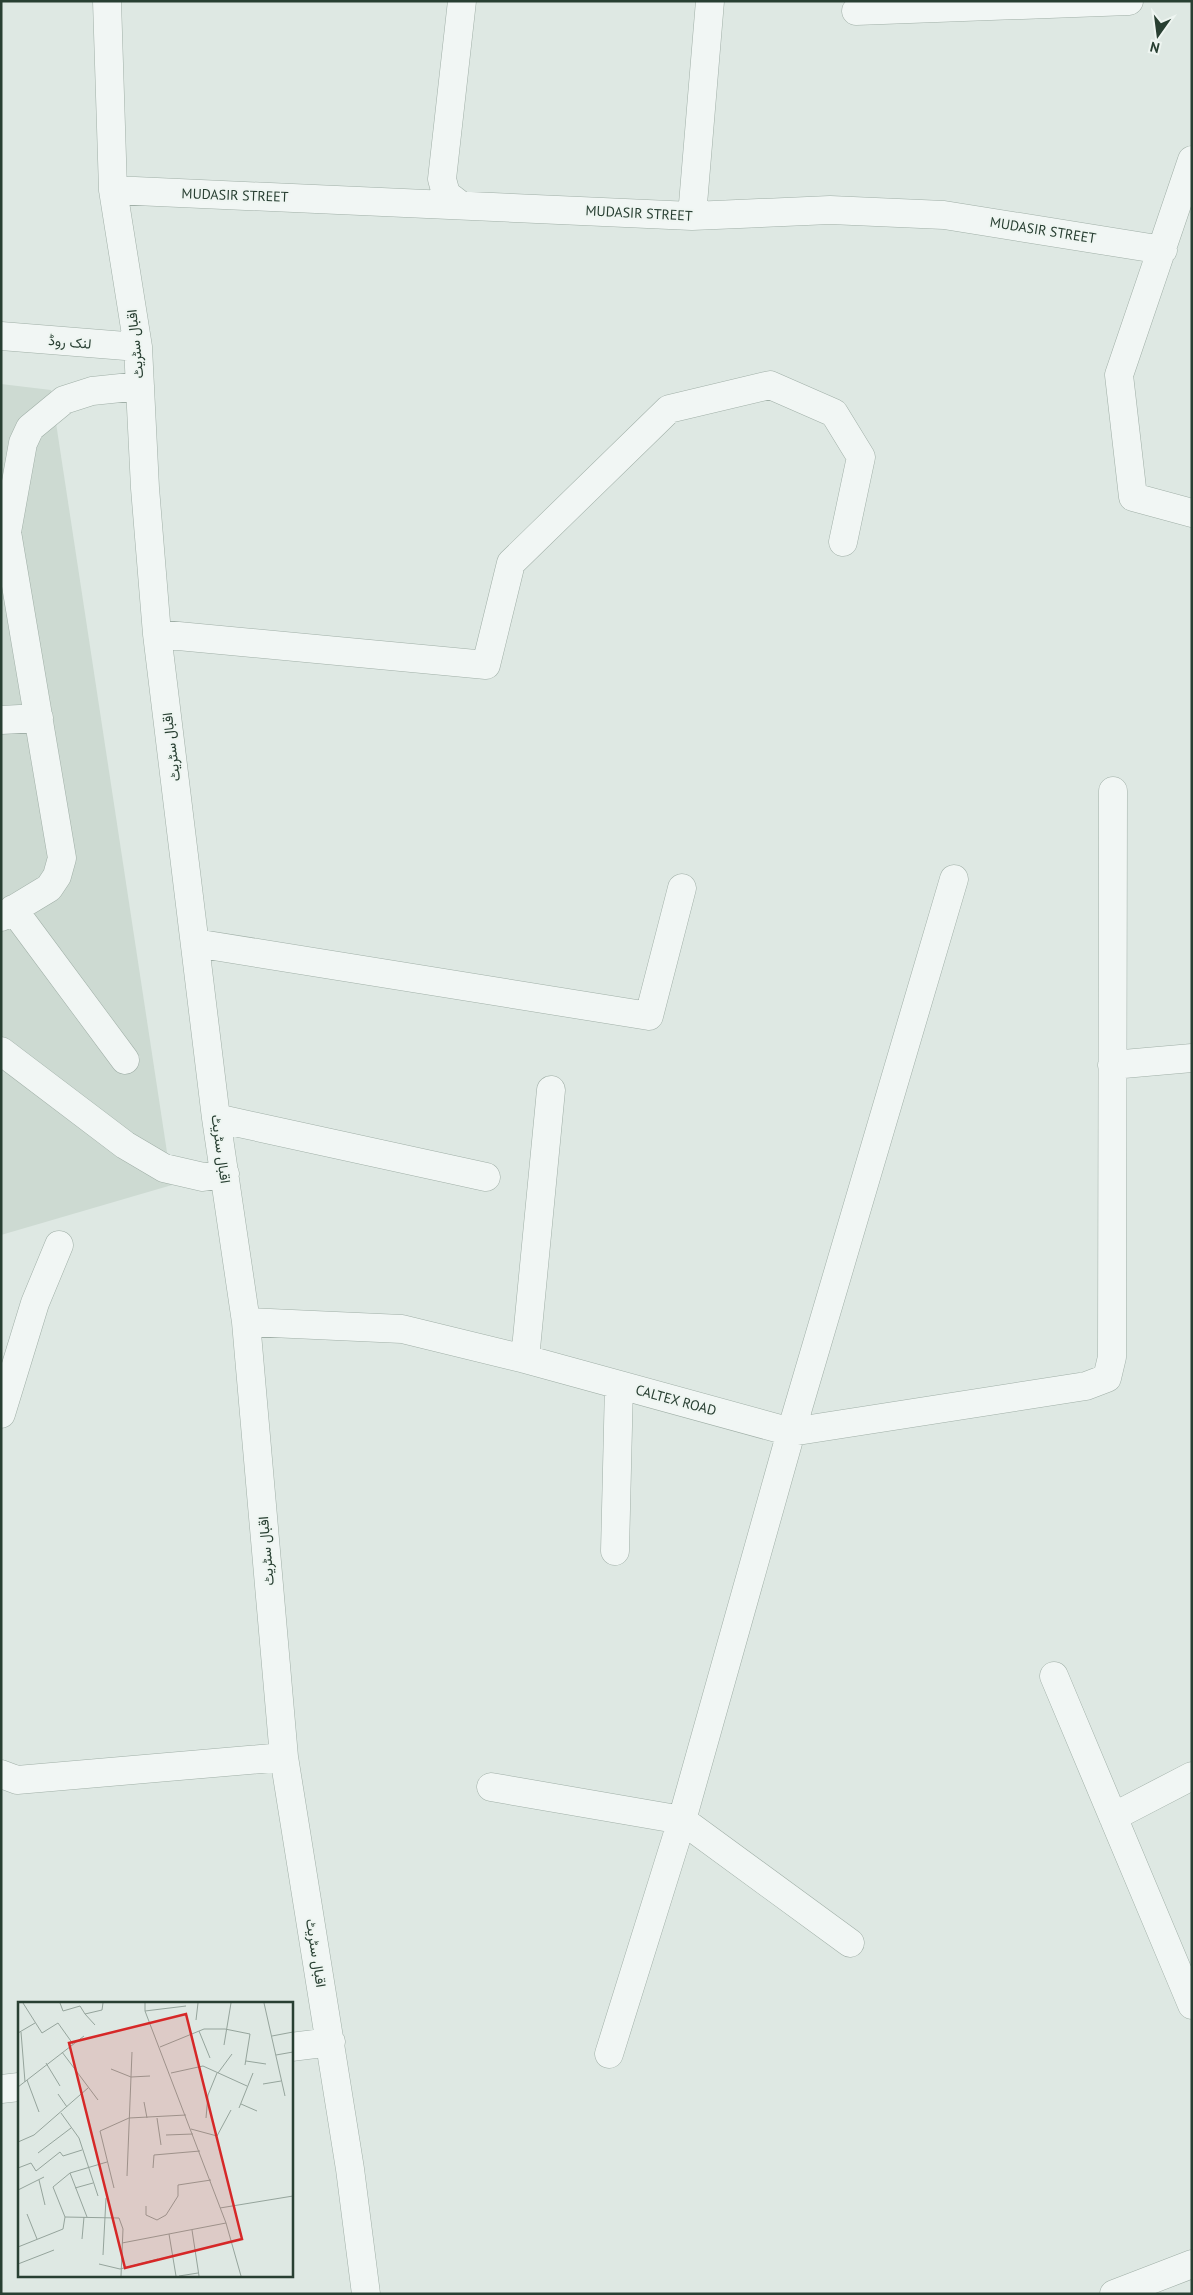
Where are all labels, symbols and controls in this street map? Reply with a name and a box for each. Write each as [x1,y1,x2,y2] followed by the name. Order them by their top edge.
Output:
[1133,10,1183,60] north arrow
[1148,38,1161,57] text: N
[181,184,289,206] street label: MUDASIR STREET
[585,201,693,225] street label: MUDASIR STREET
[989,213,1098,247] street label: MUDASIR STREET
[122,308,149,379] street label: اقبال سٹریٹ
[48,331,92,353] street label: لنک روڈ
[158,711,185,783] street label: اقبال سٹریٹ
[206,1113,235,1185] street label: اقبال سٹریٹ
[634,1381,718,1419] street label: CALTEX ROAD
[254,1516,279,1586] street label: اقبال سٹریٹ
[301,1917,330,1989] street label: اقبال سٹریٹ
[18,2002,292,2278] inset map

